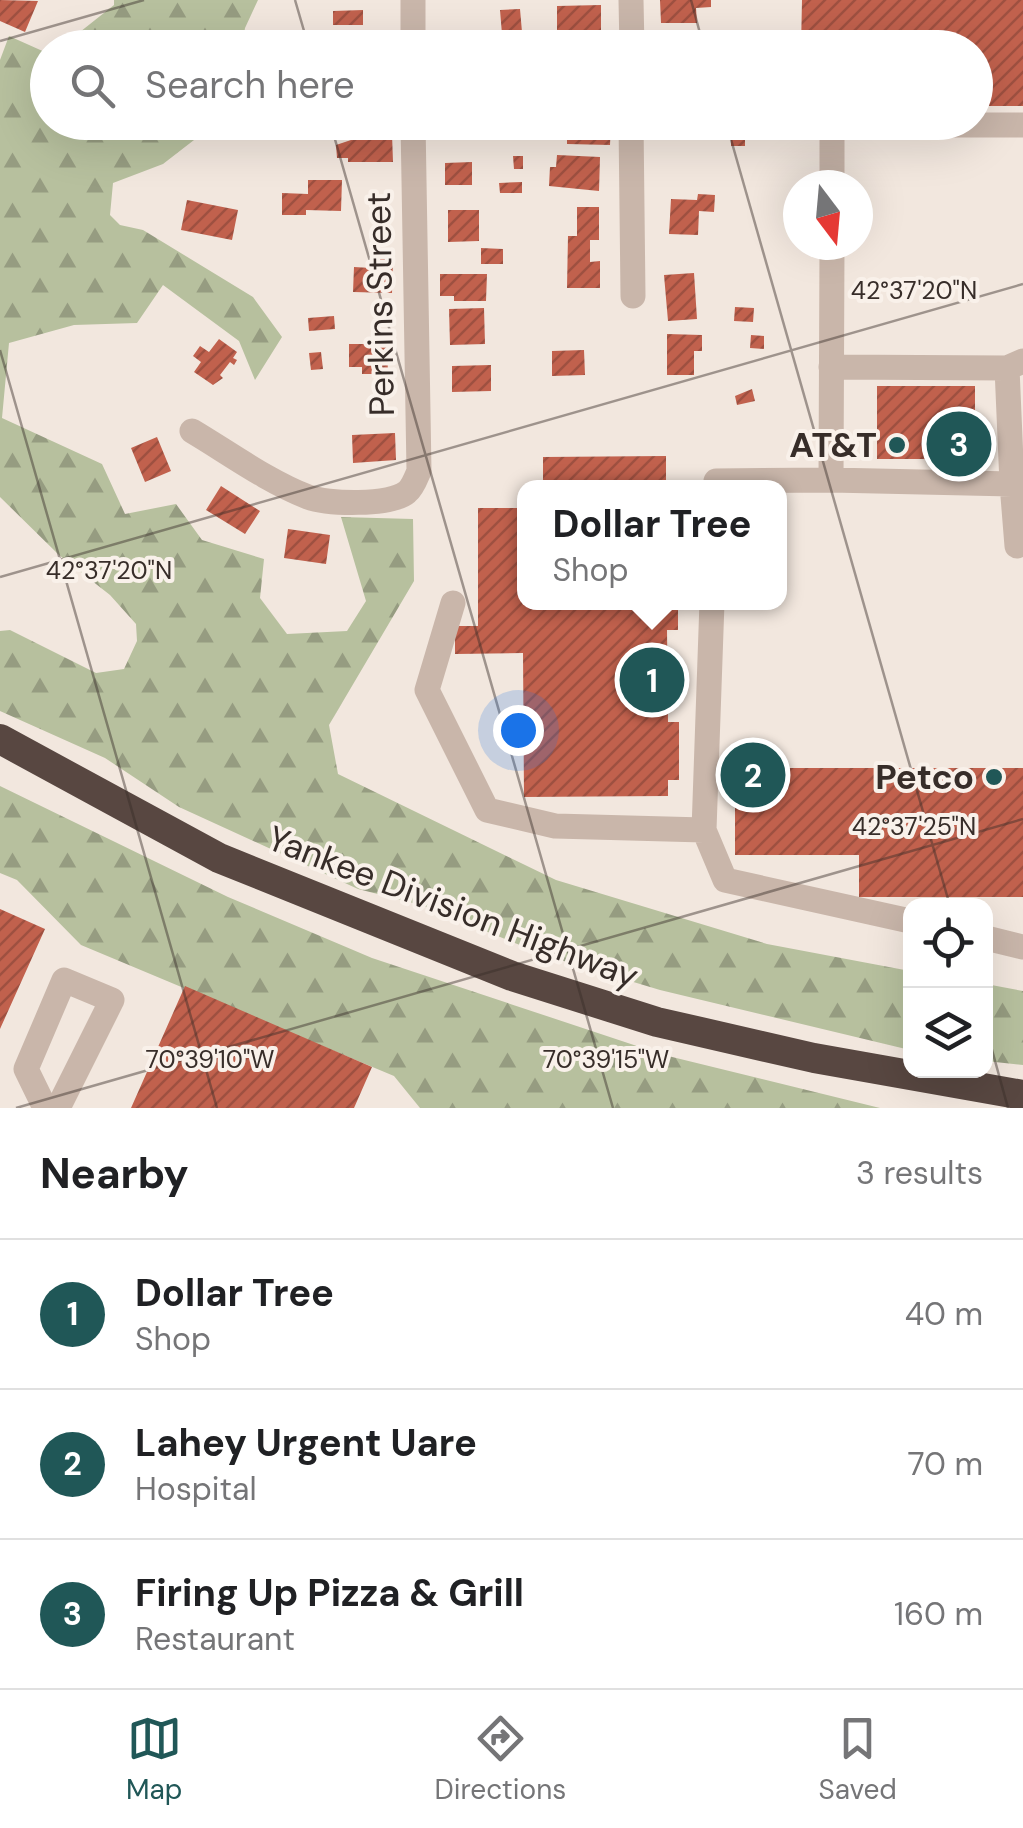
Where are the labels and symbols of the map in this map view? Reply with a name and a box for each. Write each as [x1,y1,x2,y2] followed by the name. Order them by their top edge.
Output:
[783,170,873,260] north arrow
[355,191,405,417] street label: Perkins Street
[851,274,977,307] text: 42°37'20"N
[926,406,992,482] pin: 3
[789,422,877,468] place label: AT&T
[886,434,908,456] marker: AT&T
[46,554,172,587] text: 42°37'20"N
[620,642,684,718] pin: 1
[493,705,544,756] your location
[720,738,786,812] pin: 2
[875,754,974,800] place label: Petco
[983,766,1005,788] marker: Petco
[852,810,976,843] text: 42°37'25"N
[261,815,645,999] street label: Yankee Division Highway
[146,1043,274,1076] text: 70°39'10"W
[543,1043,669,1076] text: 70°39'15"W

